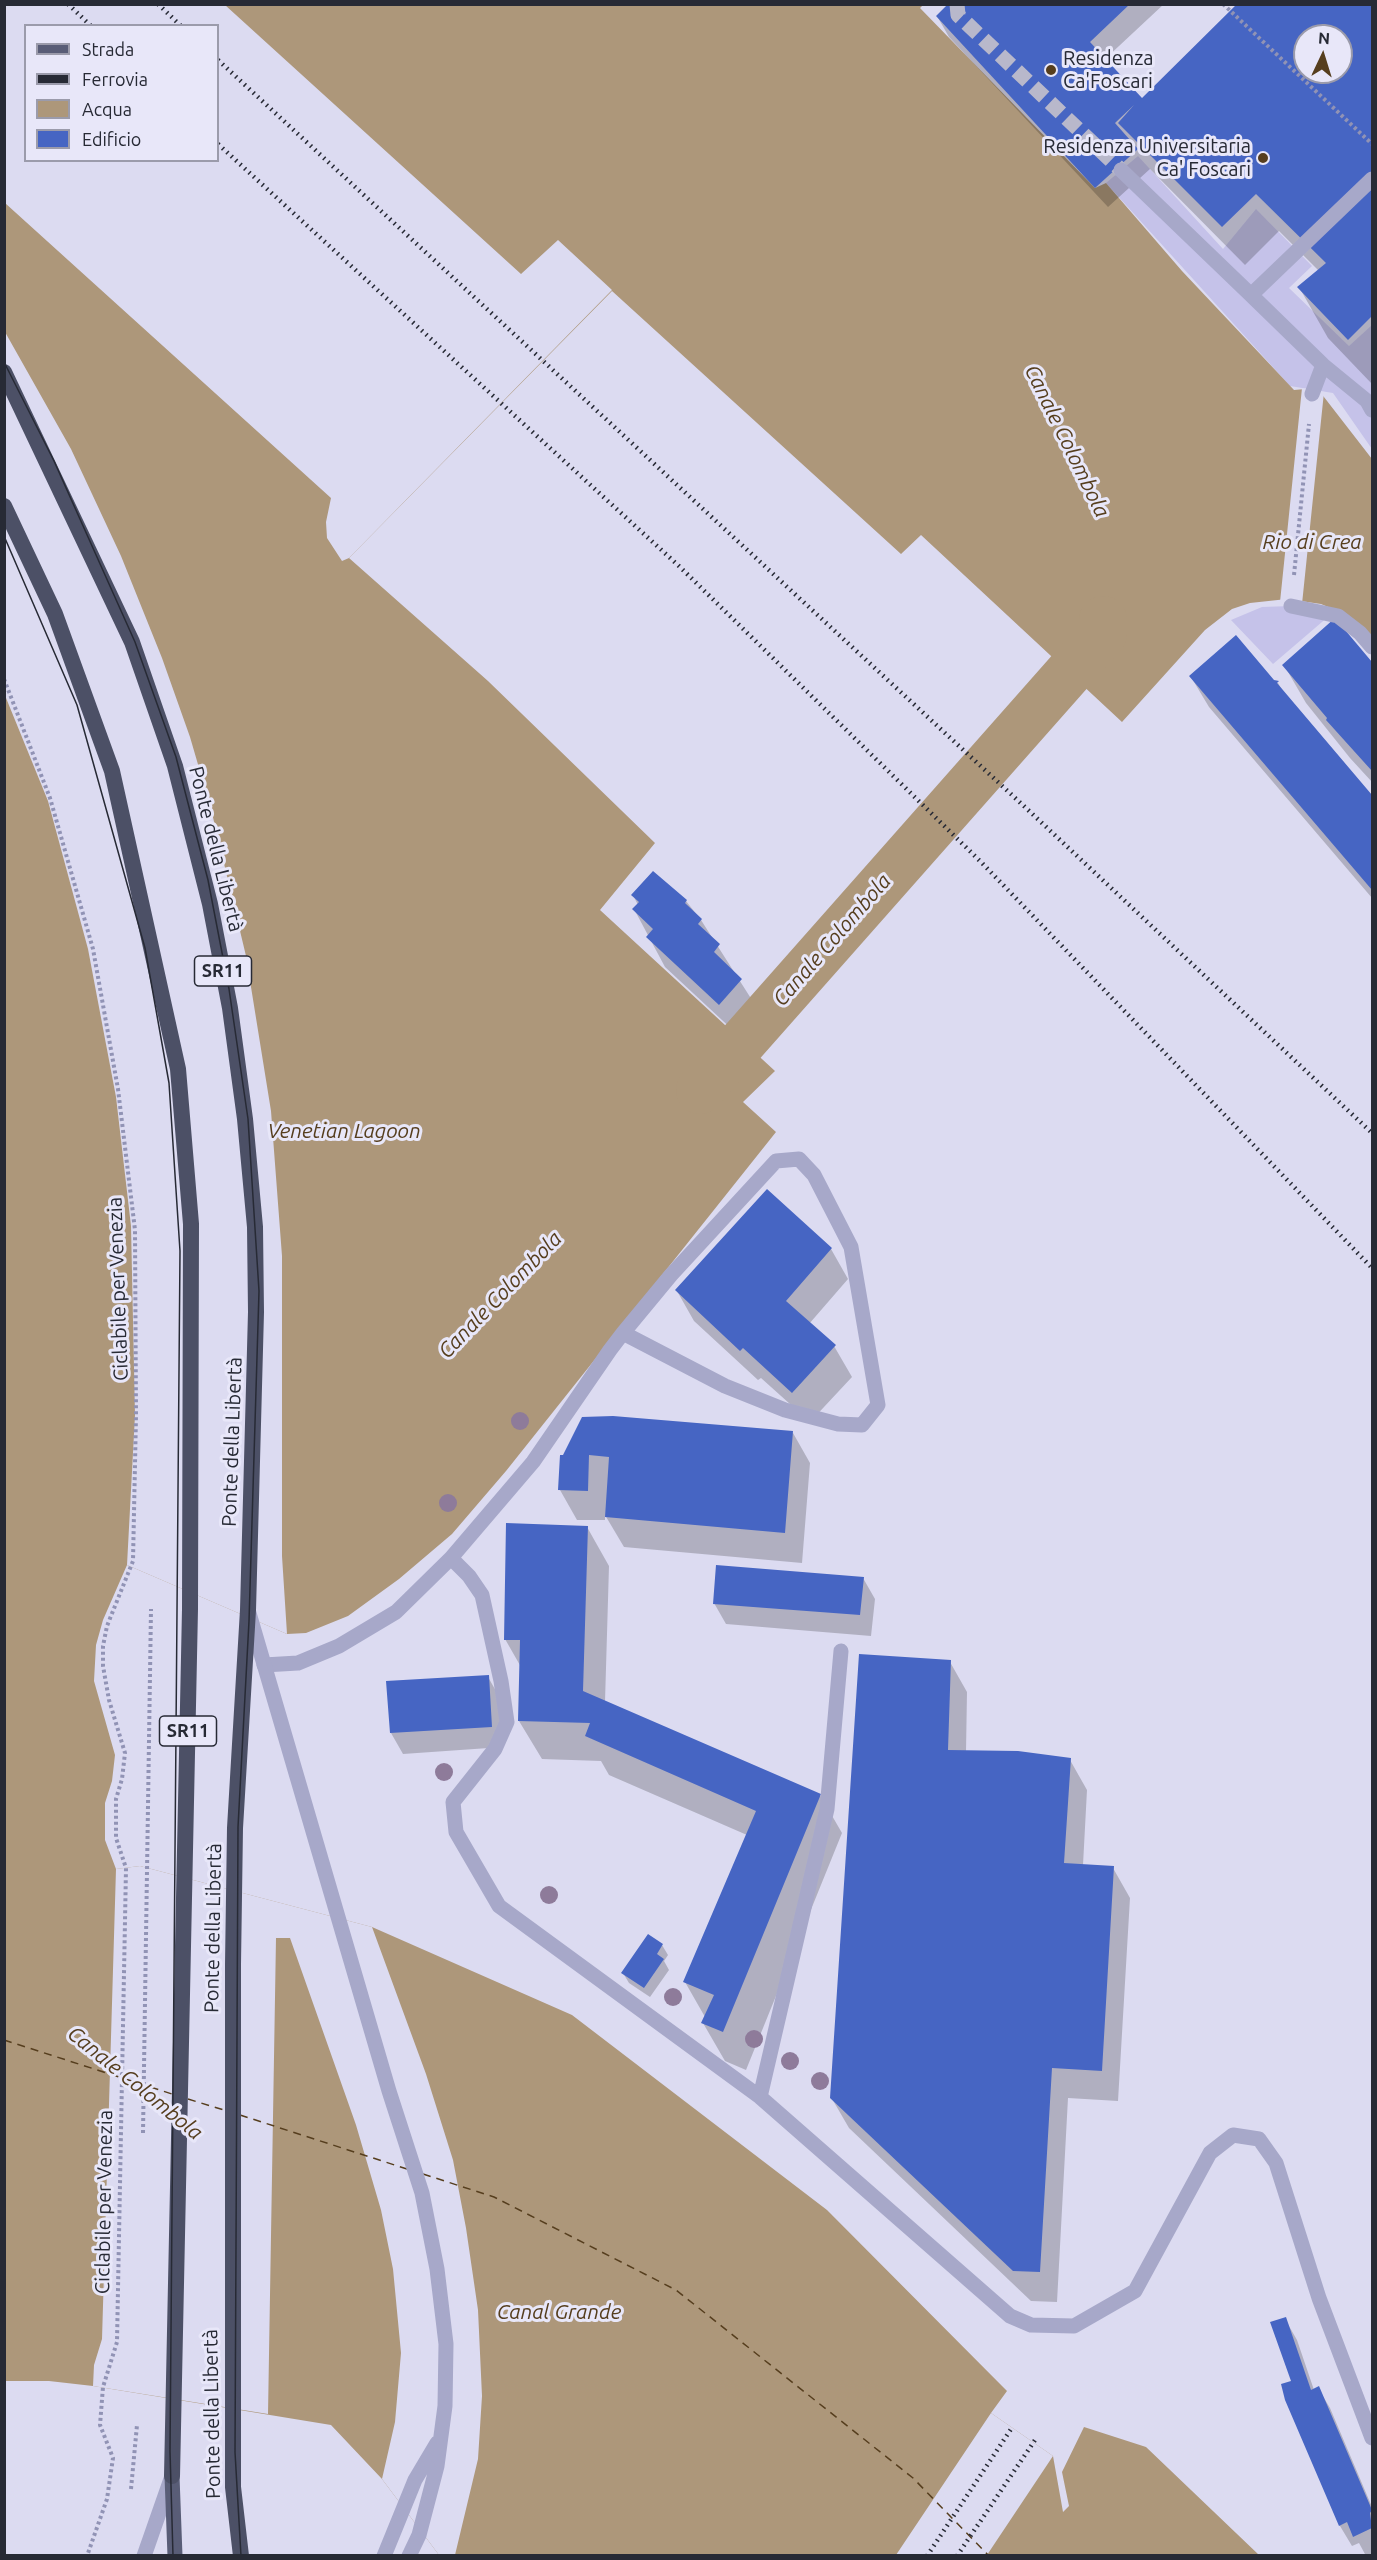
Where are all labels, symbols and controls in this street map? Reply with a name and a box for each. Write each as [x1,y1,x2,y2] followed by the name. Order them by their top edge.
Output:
[24,24,219,162] legend
[1293,24,1353,84] north arrow
[1318,29,1331,47] text: N
[82,39,134,59] text: Strada
[1063,46,1154,93] place label: Residenza Ca'Foscari
[1044,63,1058,77] marker: Residenza Ca'Foscari
[82,69,148,89] text: Ferrovia
[82,99,132,119] text: Acqua
[82,129,141,149] text: Edificio
[1043,134,1251,181] place label: Residenza Universitaria Ca' Foscari
[1256,151,1270,165] marker: Residenza Universitaria Ca' Foscari
[1019,361,1115,521] water label: Canale Colombola
[1262,529,1362,555] water label: Rio di Crea
[184,764,248,934] street label: Ponte della Libertà
[768,869,896,1011] water label: Canale Colombola
[194,956,252,986] road number: SR11
[267,1118,421,1144] water label: Venetian Lagoon
[103,1197,133,1381] street label: Ciclabile per Venezia
[433,1226,567,1364] water label: Canale Colombola
[217,1357,247,1527] street label: Ponte della Libertà
[160,1716,216,1746] road number: SR11
[200,1843,226,2013] street label: Ponte della Libertà
[62,2021,208,2145] water label: Canale Colombola
[90,2110,118,2294] street label: Ciclabile per Venezia
[497,2299,621,2325] water label: Canal Grande
[199,2329,225,2499] street label: Ponte della Libertà

